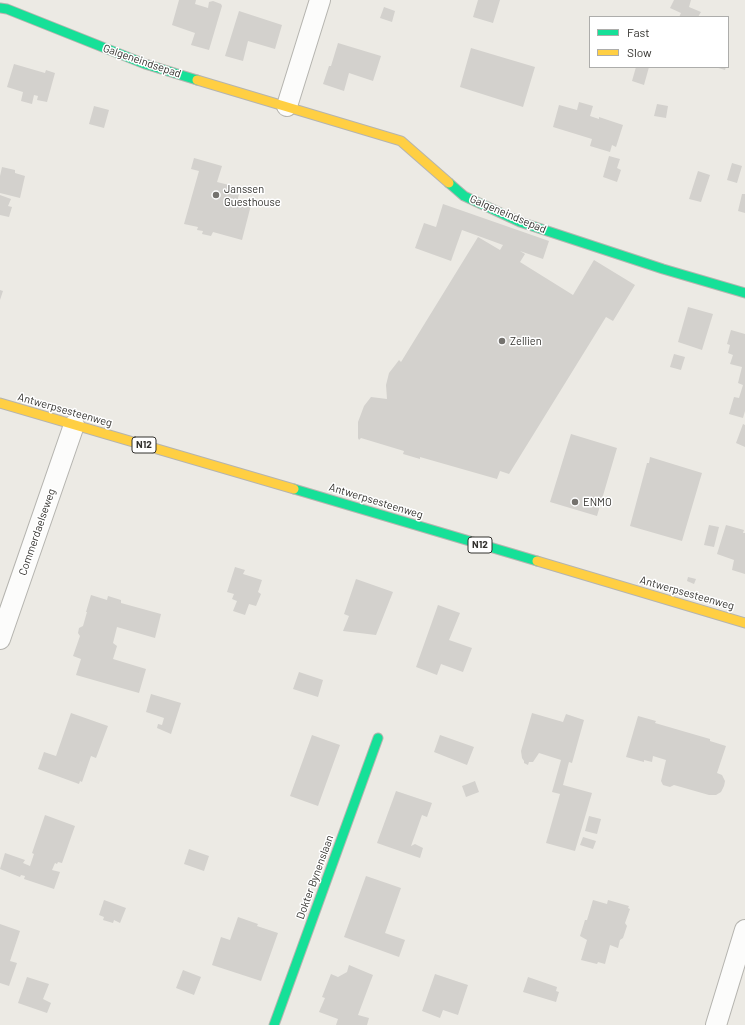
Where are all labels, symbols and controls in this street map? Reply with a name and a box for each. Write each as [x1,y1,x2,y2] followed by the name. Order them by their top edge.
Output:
[589,16,729,68] legend
[627,25,650,39] text: Fast
[101,41,183,81] street label: Galgeneindsepad
[627,45,652,59] text: Slow
[224,182,281,208] place label: Janssen Guesthouse
[211,190,221,200] marker: Janssen Guesthouse
[468,192,548,236] street label: Galgeneindsepad
[510,334,542,348] place label: Zellien
[497,336,507,346] marker: Zellien
[16,390,114,430] street label: Antwerpsesteenweg
[132,437,156,453] road number: N12
[327,480,425,522] street label: Antwerpsesteenweg
[16,487,58,577] street label: Commerdaelseweg
[583,495,612,509] place label: ENMO
[570,497,580,507] marker: ENMO
[468,537,492,553] road number: N12
[638,573,736,613] street label: Antwerpsesteenweg
[294,833,336,921] street label: Dokter Bynenslaan

